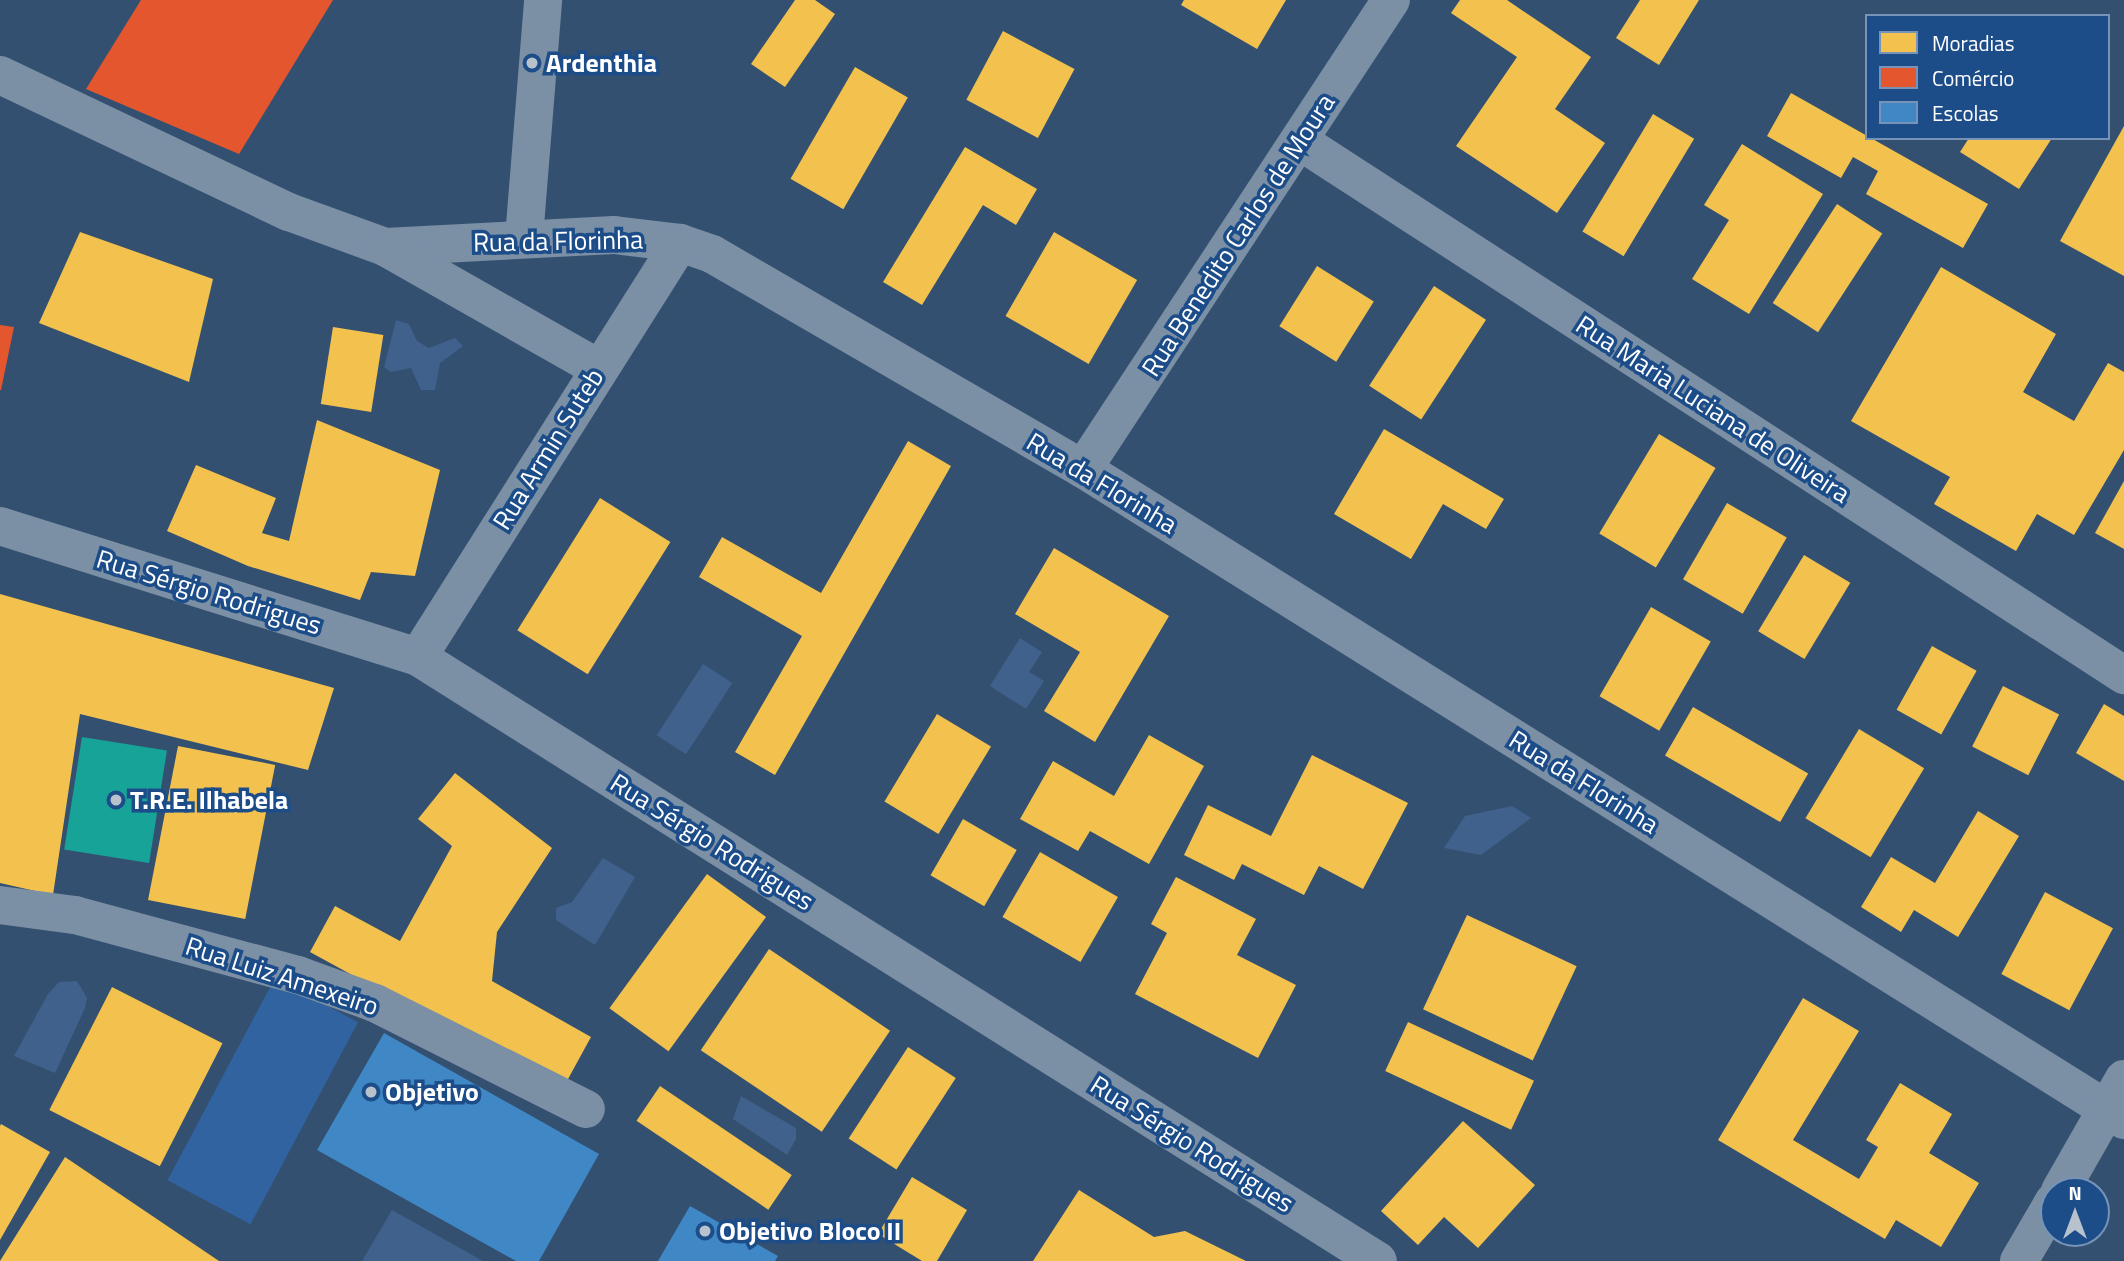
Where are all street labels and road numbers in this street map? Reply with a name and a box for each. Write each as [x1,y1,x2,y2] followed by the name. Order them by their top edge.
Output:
[1135,88,1341,382] street label: Rua Benedito Carlos de Moura
[473,224,643,258] street label: Rua da Florinha
[1570,309,1856,509] street label: Rua Maria Luciana de Oliveira
[486,363,610,535] street label: Rua Armin Suteb
[1021,426,1183,540] street label: Rua da Florinha
[93,543,325,641] street label: Rua Sérgio Rodrigues
[1504,724,1664,840] street label: Rua da Florinha
[605,767,819,917] street label: Rua Sérgio Rodrigues
[182,930,382,1022] street label: Rua Luiz Amexeiro
[1085,1069,1299,1219] street label: Rua Sérgio Rodrigues

